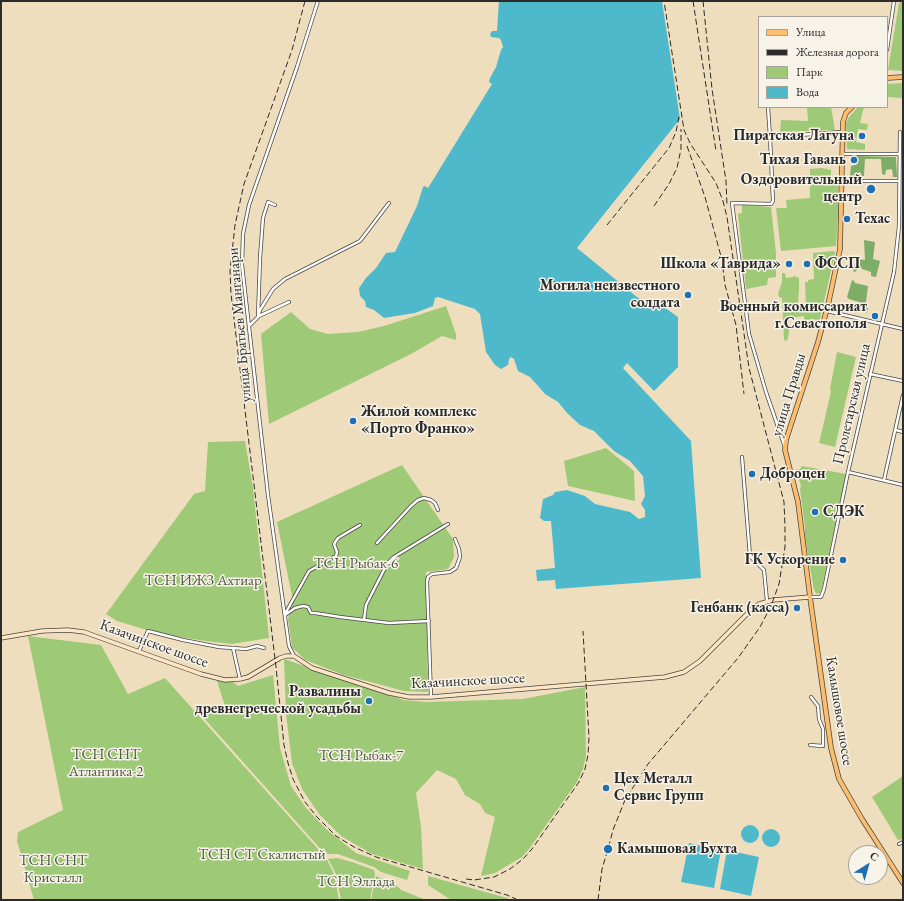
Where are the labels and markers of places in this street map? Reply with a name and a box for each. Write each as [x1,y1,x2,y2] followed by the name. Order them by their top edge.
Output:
[733,127,854,145] place label: Пиратская Лагуна
[857,131,867,141] marker: Пиратская Лагуна
[759,151,846,169] place label: Тихая Гавань
[849,155,859,165] marker: Тихая Гавань
[741,171,862,206] place label: Оздоровительный центр
[865,183,877,195] marker: Оздоровительный центр
[855,210,890,228] place label: Техас
[842,214,852,224] marker: Техас
[661,255,781,273] place label: Школа «Таврида»
[815,255,860,273] place label: ФССП
[784,259,794,269] marker: Школа «Таврида»
[802,259,812,269] marker: ФССП
[540,277,680,312] place label: Могила неизвестного солдата
[683,290,693,300] marker: Могила неизвестного солдата
[720,298,867,333] place label: Военный комиссариат г.Севастополя
[870,311,880,321] marker: Военный комиссариат г.Севастополя
[361,403,477,438] place label: Жилой комплекс «Порто Франко»
[348,416,358,426] marker: Жилой комплекс «Порто Франко»
[760,465,825,483] place label: Доброцен
[747,469,757,479] marker: Доброцен
[823,503,865,521] place label: СДЭК
[810,507,820,517] marker: СДЭК
[745,551,835,569] place label: ГК Ускорение
[838,555,848,565] marker: ГК Ускорение
[691,599,789,617] place label: Генбанк (касса)
[792,603,802,613] marker: Генбанк (касса)
[195,683,361,718] place label: Развалины древнегреческой усадьбы
[364,696,374,706] marker: Развалины древнегреческой усадьбы
[614,770,704,805] place label: Цех Металл Сервис Групп
[601,783,611,793] marker: Цех Металл Сервис Групп
[617,840,737,858] place label: Камышовая Бухта
[602,843,614,855] marker: Камышовая Бухта

